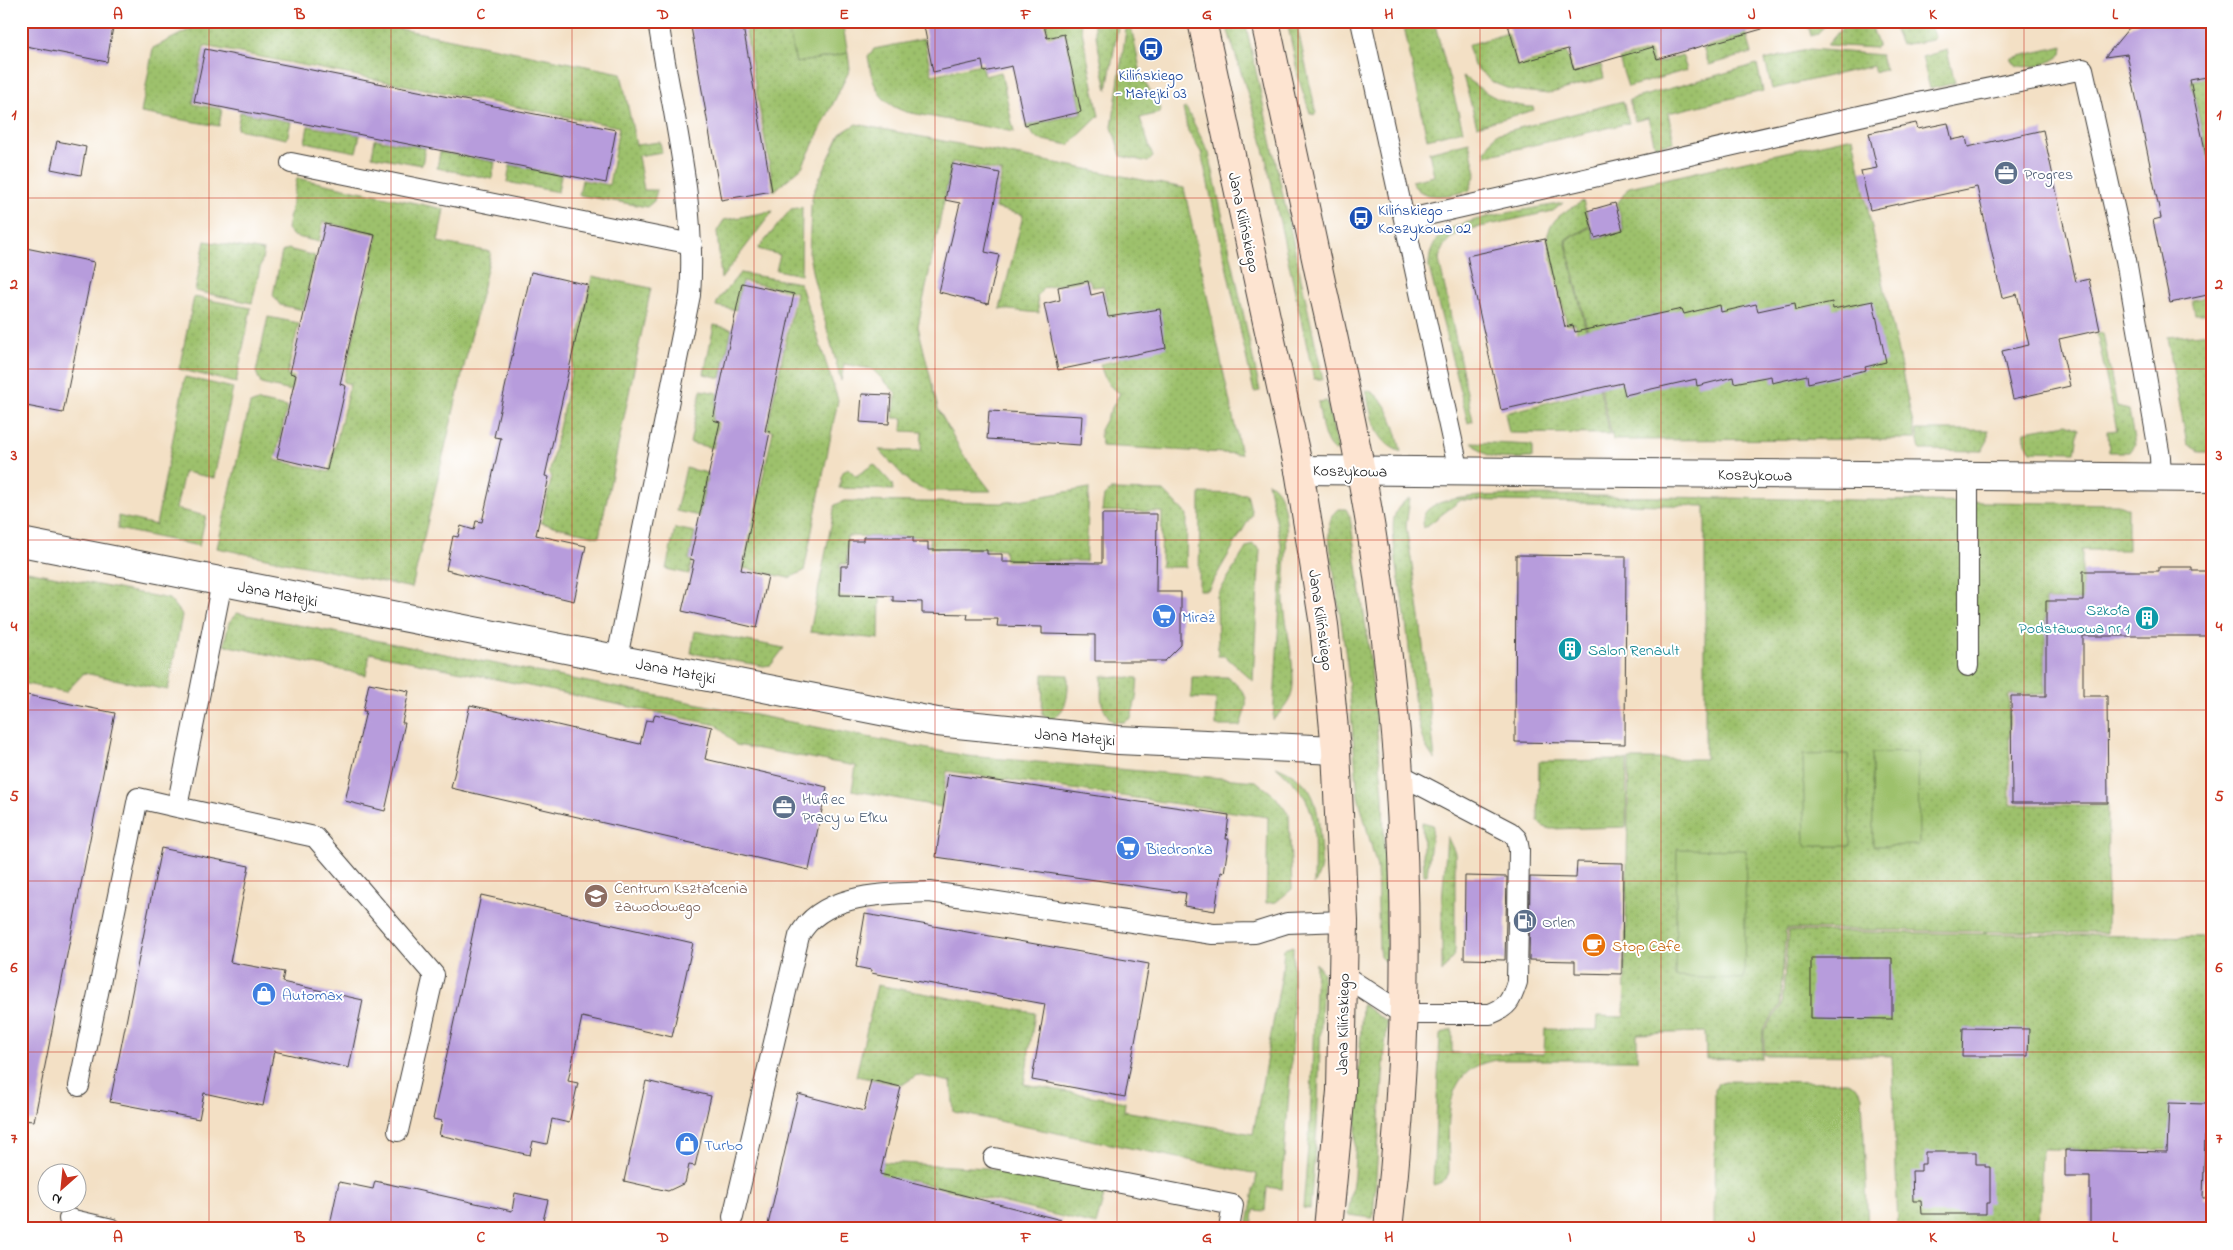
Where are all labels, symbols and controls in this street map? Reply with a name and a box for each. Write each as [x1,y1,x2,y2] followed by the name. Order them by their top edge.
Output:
[113,3,123,27] text: A
[294,3,306,27] text: B
[477,3,486,27] text: C
[656,3,669,27] text: D
[839,3,849,27] text: E
[1020,3,1032,27] text: F
[1202,3,1212,27] text: G
[1384,3,1394,27] text: H
[1568,3,1572,27] text: I
[1748,3,1756,27] text: J
[1929,3,1938,27] text: K
[2112,3,2119,27] text: L
[1138,36,1164,62] bus stop icon: Kilińskiego - Matejki 03
[1115,64,1187,106] place label: Kilińskiego - Matejki 03
[11,103,17,127] text: 1
[2216,103,2222,127] text: 1
[1993,160,2019,186] office icon: Progres
[2024,163,2073,187] place label: Progres
[1221,170,1265,275] street label: Jana Kilińskiego
[1378,199,1471,241] place label: Kilińskiego - Koszykowa 02
[1348,205,1374,231] bus stop icon: Kilińskiego - Koszykowa 02
[9,273,18,297] text: 2
[2214,273,2223,297] text: 2
[10,444,18,468] text: 3
[2215,444,2223,468] text: 3
[1313,459,1387,485] street label: Koszykowa
[1718,463,1792,489] street label: Koszykowa
[1301,568,1339,672] street label: Jana Kilińskiego
[236,575,320,614] street label: Jana Matejki
[2018,599,2130,641] place label: Szkoła Podstawowa nr 1
[1151,603,1177,629] supermarket icon: Miraż
[2134,605,2160,631] building icon: Szkoła Podstawowa nr 1
[1182,606,1215,630] place label: Miraż
[10,615,18,639] text: 4
[2215,615,2223,639] text: 4
[1557,636,1583,662] building icon: Salon Renault
[1588,639,1680,663] place label: Salon Renault
[634,652,718,691] street label: Jana Matejki
[1033,723,1116,753] street label: Jana Matejki
[9,785,19,809] text: 5
[2214,785,2224,809] text: 5
[802,788,888,830] place label: Hufiec Pracy w Ełku
[771,794,797,820] office icon: Hufiec Pracy w Ełku
[1115,835,1141,861] supermarket icon: Biedronka
[1145,838,1213,862] place label: Biedronka
[614,877,748,919] place label: Centrum Kształcenia Zawodowego
[583,883,609,909] school or university icon: Centrum Kształcenia Zawodowego
[1512,908,1538,934] fuel station icon: Orlen
[1542,911,1575,935] place label: Orlen
[1581,932,1607,958] cafe icon: Stop Cafe
[1612,935,1682,959] place label: Stop Cafe
[9,956,18,980] text: 6
[2214,956,2223,980] text: 6
[1331,973,1357,1075] street label: Jana Kilińskiego
[251,981,277,1007] shop icon: Automax
[282,984,343,1008] place label: Automax
[11,1127,18,1151] text: 7
[2216,1127,2223,1151] text: 7
[674,1131,700,1157] shop icon: Turbo
[704,1134,743,1158] place label: Turbo
[38,1162,88,1212] north arrow
[48,1187,66,1210] text: N
[113,1226,123,1250] text: A
[294,1226,306,1250] text: B
[477,1226,486,1250] text: C
[656,1226,669,1250] text: D
[839,1226,849,1250] text: E
[1020,1226,1032,1250] text: F
[1202,1226,1212,1250] text: G
[1384,1226,1394,1250] text: H
[1568,1226,1572,1250] text: I
[1748,1226,1756,1250] text: J
[1929,1226,1938,1250] text: K
[2112,1226,2119,1250] text: L

